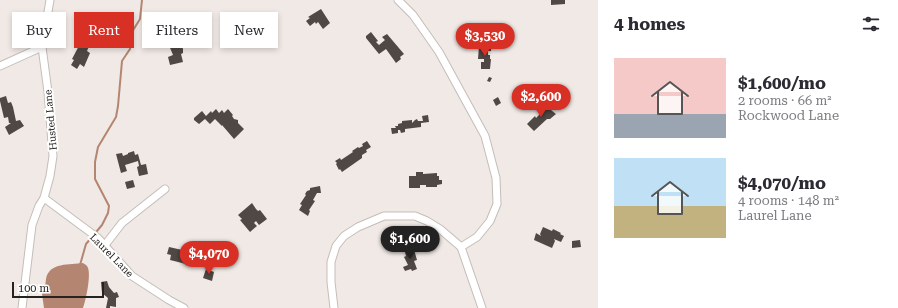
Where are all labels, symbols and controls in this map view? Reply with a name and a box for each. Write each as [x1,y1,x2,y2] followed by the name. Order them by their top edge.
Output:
[12,12,66,48] chip: Buy
[74,12,134,48] chip: Rent
[142,12,212,48] chip: Filters
[220,12,278,48] chip: New
[860,13,882,35] icon: filters
[614,14,685,34] text: 4 homes
[452,23,518,57] pin: $3,530
[465,28,505,43] text: $3,530
[738,73,826,93] text: $1,600/mo
[646,74,694,122] icon: home
[508,84,574,118] pin: $2,600
[42,89,59,151] street label: Husted Lane
[521,89,561,104] text: $2,600
[738,93,832,108] text: 2 rooms · 66 m²
[738,108,839,123] text: Rockwood Lane
[738,173,826,193] text: $4,070/mo
[646,174,694,222] icon: home
[738,193,839,208] text: 4 rooms · 148 m²
[738,208,812,223] text: Laurel Lane
[377,226,443,260] pin: $1,600
[88,231,136,280] street label: Laurel Lane
[390,231,430,246] text: $1,600
[176,241,242,275] pin: $4,070
[189,246,229,261] text: $4,070
[12,280,104,299] scale bar
[18,282,49,295] text: 100 m

